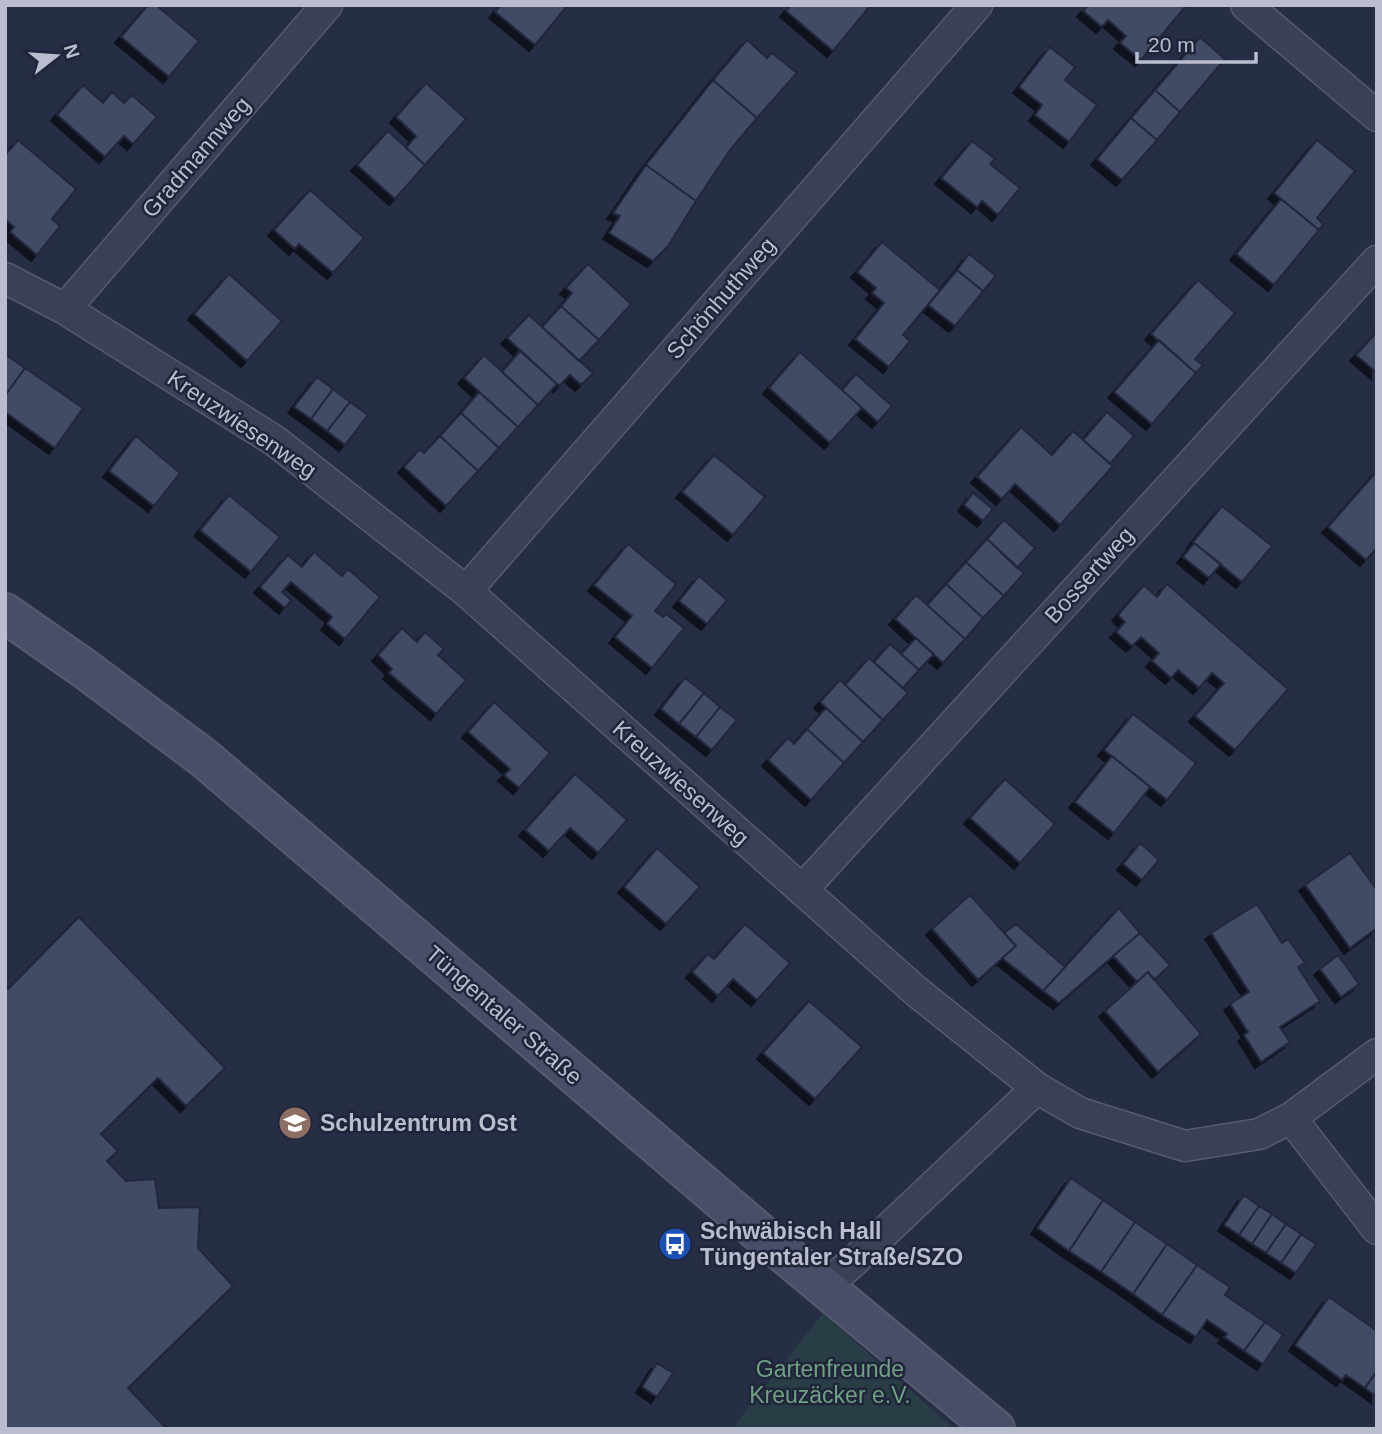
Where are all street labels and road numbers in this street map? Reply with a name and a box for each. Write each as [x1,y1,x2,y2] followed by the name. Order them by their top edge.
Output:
[137,92,255,222] street label: Gradmannweg
[661,232,781,364] street label: Schönhuthweg
[163,365,321,483] street label: Kreuzwiesenweg
[1039,522,1139,628] street label: Bossertweg
[608,715,754,851] street label: Kreuzwiesenweg
[421,940,587,1090] street label: Tüngentaler Straße

